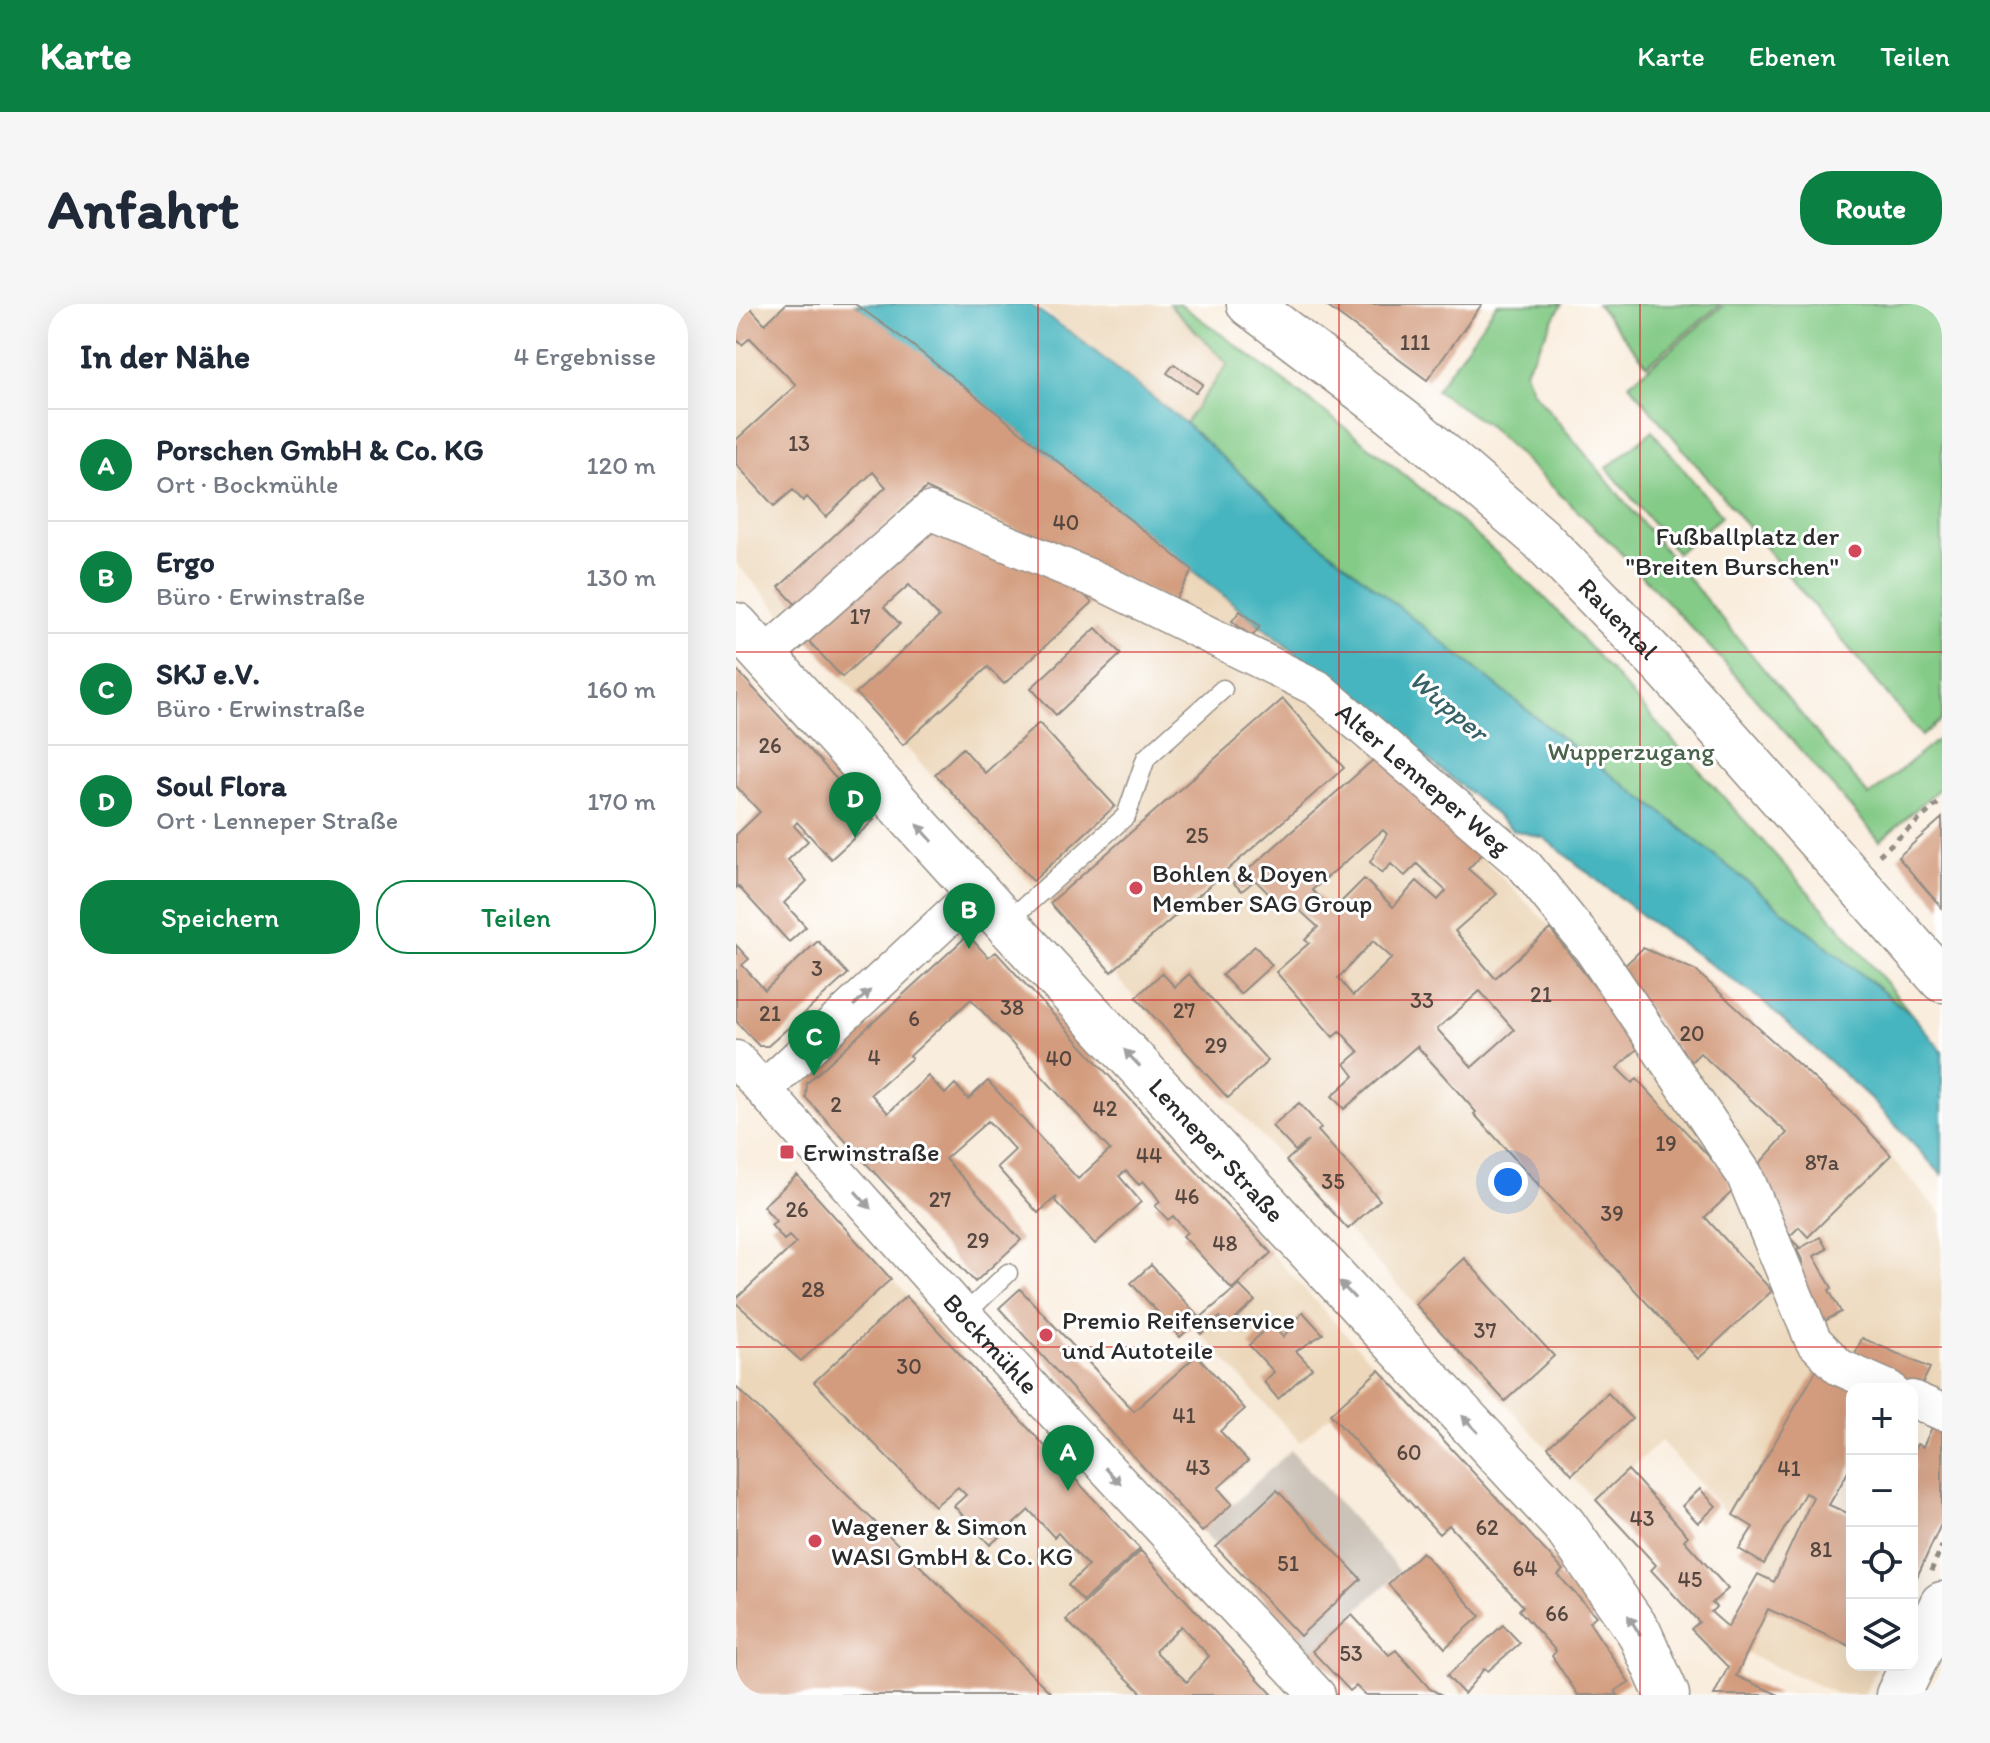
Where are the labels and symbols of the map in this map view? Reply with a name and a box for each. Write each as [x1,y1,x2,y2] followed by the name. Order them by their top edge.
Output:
[1400,329,1430,356] house number: 111
[788,430,810,457] house number: 13
[1053,509,1079,536] house number: 40
[1626,520,1840,582] place label: Fußballplatz der "Breiten Burschen"
[1846,542,1864,560] marker: Fußballplatz der "Breiten Burschen"
[1571,571,1665,666] street label: Rauental
[849,603,871,630] house number: 17
[1403,662,1497,750] water label: Wupper
[1329,695,1517,863] street label: Alter Lenneper Weg
[758,732,782,759] house number: 26
[1547,735,1715,767] park label: Wupperzugang
[829,772,881,838] pin: D
[1185,822,1209,849] house number: 25
[917,824,934,844] one-way arrow
[1152,857,1372,919] place label: Bohlen & Doyen Member SAG Group
[1127,879,1145,897] marker: Bohlen & Doyen Member SAG Group
[943,883,995,949] pin: B
[811,955,823,982] house number: 3
[1530,981,1552,1008] house number: 21
[1410,987,1434,1014] house number: 33
[852,989,871,1007] one-way arrow
[1000,994,1024,1021] house number: 38
[1173,997,1195,1024] house number: 27
[759,1000,781,1027] house number: 21
[908,1005,920,1032] house number: 6
[788,1010,840,1076] pin: C
[1679,1020,1705,1047] house number: 20
[1204,1032,1228,1059] house number: 29
[867,1044,881,1071] house number: 4
[1046,1045,1072,1072] house number: 40
[1123,1049,1141,1068] one-way arrow
[1142,1071,1291,1229] street label: Lenneper Straße
[830,1091,842,1118] house number: 2
[1093,1095,1118,1122] house number: 42
[1655,1130,1677,1157] house number: 19
[803,1136,940,1168] place label: Erwinstraße
[1136,1142,1162,1169] house number: 44
[778,1143,796,1161] marker: Erwinstraße
[1805,1149,1840,1176] house number: 87a
[1488,1162,1528,1202] your location
[1321,1168,1345,1195] house number: 35
[1175,1183,1199,1210] house number: 46
[929,1186,951,1213] house number: 27
[853,1191,871,1210] one-way arrow
[785,1196,809,1223] house number: 26
[1600,1200,1624,1227] house number: 39
[966,1227,990,1254] house number: 29
[1212,1230,1238,1257] house number: 48
[801,1276,825,1303] house number: 28
[1338,1281,1356,1300] one-way arrow
[936,1287,1045,1401] street label: Bockmühle
[1062,1304,1295,1366] place label: Premio Reifenservice und Autoteile
[1474,1317,1497,1344] house number: 37
[1037,1326,1055,1344] marker: Premio Reifenservice und Autoteile
[896,1353,922,1380] house number: 30
[1172,1402,1196,1429] house number: 41
[1462,1414,1480,1433] one-way arrow
[1042,1425,1094,1491] pin: A
[1396,1439,1422,1466] house number: 60
[1185,1454,1211,1481] house number: 43
[1777,1455,1801,1482] house number: 41
[1103,1466,1121,1485] one-way arrow
[1629,1505,1655,1532] house number: 43
[831,1510,1073,1572] place label: Wagener & Simon WASI GmbH & Co. KG
[1475,1514,1499,1541] house number: 62
[806,1532,824,1550] marker: Wagener & Simon WASI GmbH & Co. KG
[1810,1536,1832,1563] house number: 81
[1277,1550,1299,1577] house number: 51
[1513,1555,1537,1582] house number: 64
[1678,1566,1702,1593] house number: 45
[1545,1600,1569,1627] house number: 66
[1628,1614,1642,1636] one-way arrow
[1339,1640,1363,1667] house number: 53

